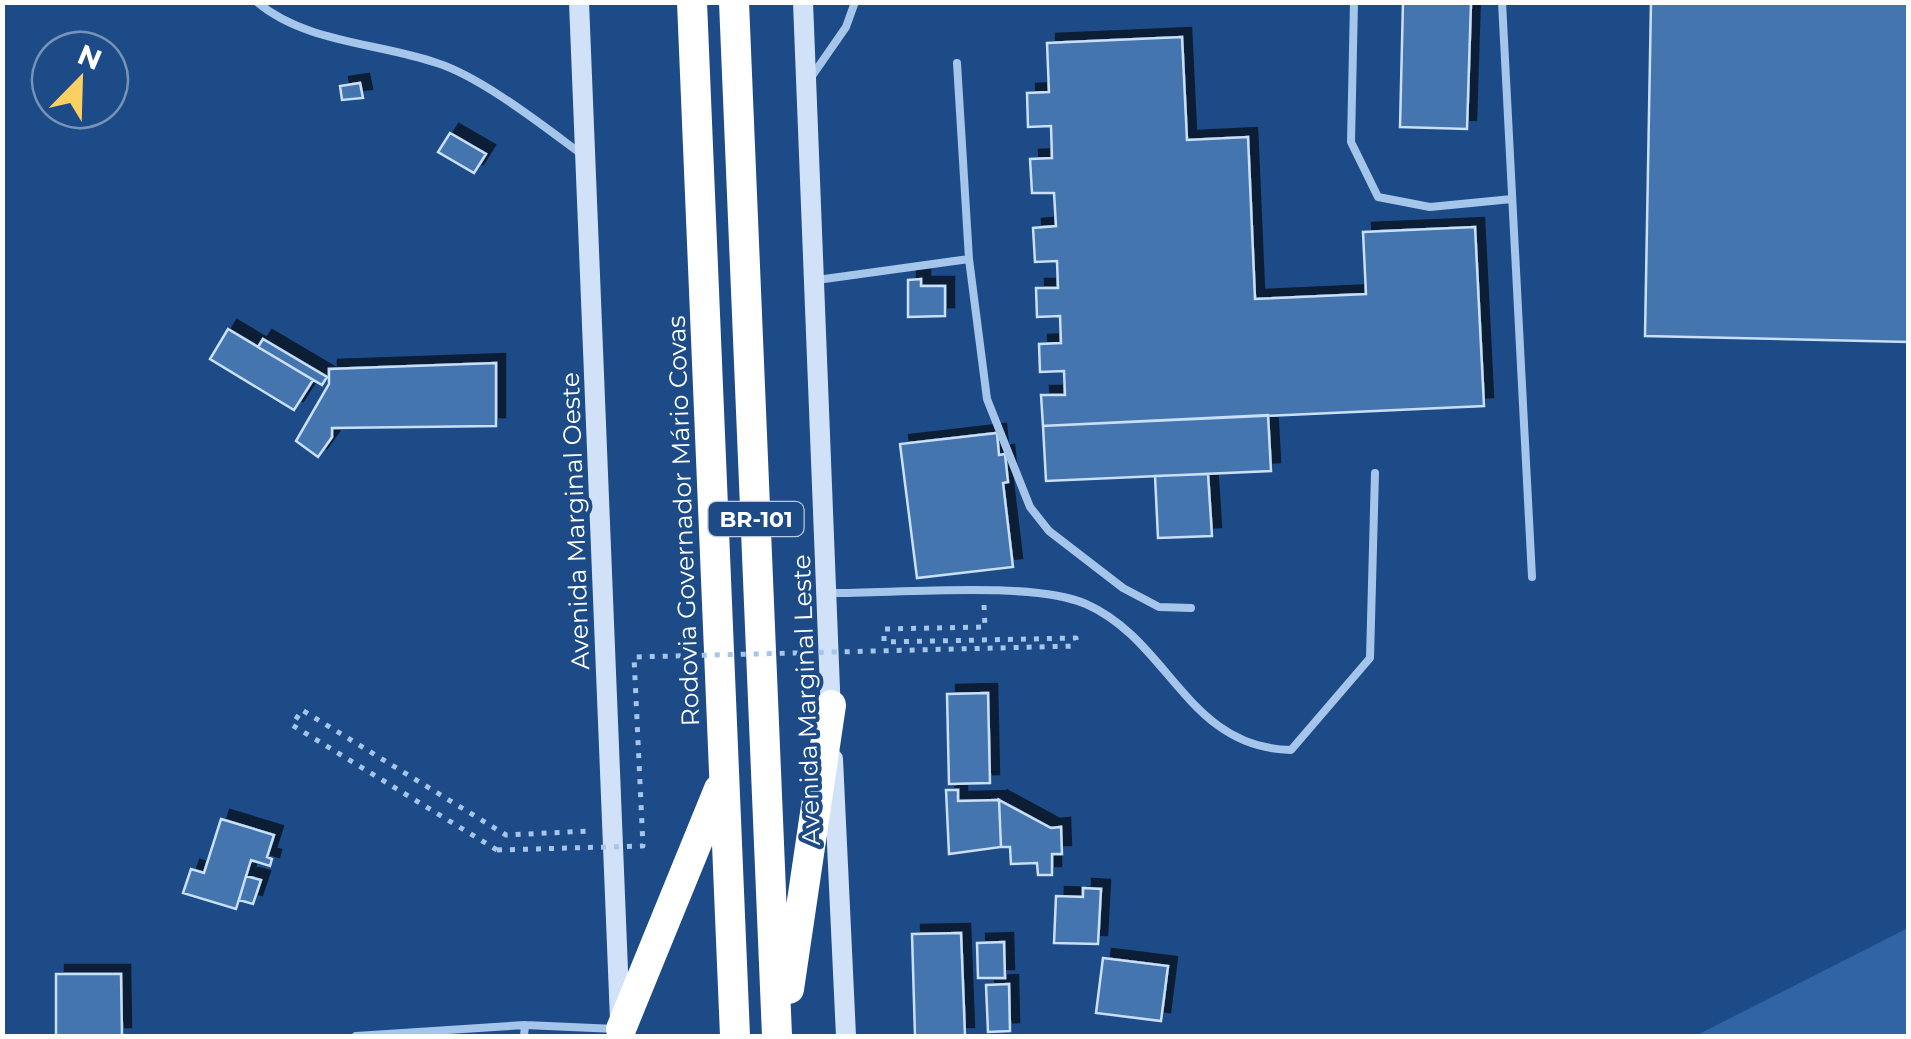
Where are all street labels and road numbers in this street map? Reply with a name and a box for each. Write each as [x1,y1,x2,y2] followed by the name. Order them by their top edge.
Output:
[661,315,705,727] street label: Rodovia Governador Mário Covas
[555,372,595,670] street label: Avenida Marginal Oeste
[708,502,804,536] road number: BR-101
[786,554,826,846] street label: Avenida Marginal Leste

